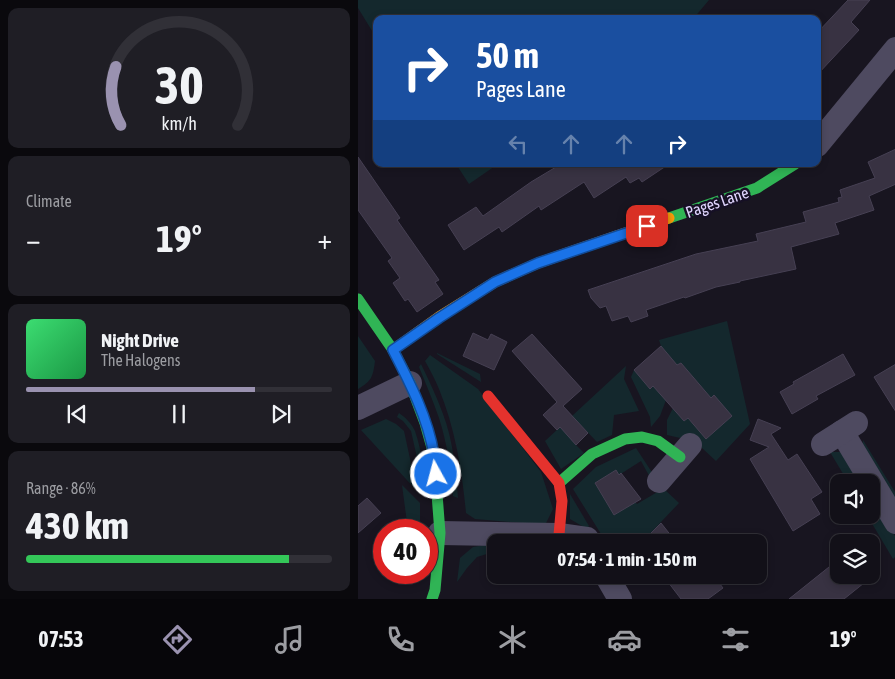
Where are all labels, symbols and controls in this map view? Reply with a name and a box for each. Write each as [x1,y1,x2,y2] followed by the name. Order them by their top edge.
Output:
[393,35,458,100] icon: right
[476,35,539,75] text: 50 m
[155,55,203,115] text: 30
[476,76,566,102] text: Pages Lane
[161,113,197,134] text: km/h
[504,130,532,158] icon: left
[557,130,585,158] icon: ahead
[610,130,638,158] icon: ahead
[663,130,691,158] icon: right
[683,183,751,222] street label: Pages Lane
[26,192,72,210] text: Climate
[626,205,668,247] pin
[633,212,661,240] icon: arrive
[156,217,202,260] text: 19°
[26,223,41,255] text: −
[317,223,332,255] text: +
[101,329,179,351] text: Night Drive
[101,351,181,369] text: The Halogens
[63,400,91,428] icon: previous
[165,400,193,428] icon: pause
[267,400,295,428] icon: next
[409,447,461,499] position arrow
[830,474,880,584] map controls
[830,474,880,524] button: sound
[26,479,96,497] text: Range · 86%
[26,504,129,547] text: 430 km
[373,519,438,584] speed limit sign: 40
[830,534,880,584] button: layers
[557,548,697,570] text: 07:54 · 1 min · 150 m
[160,622,195,657] icon: directions
[272,622,307,657] icon: music
[383,622,418,657] icon: phone
[495,622,530,657] icon: climate
[607,622,642,657] icon: car
[718,622,753,657] icon: filters
[38,626,84,652] text: 07:53
[830,626,857,652] text: 19°

